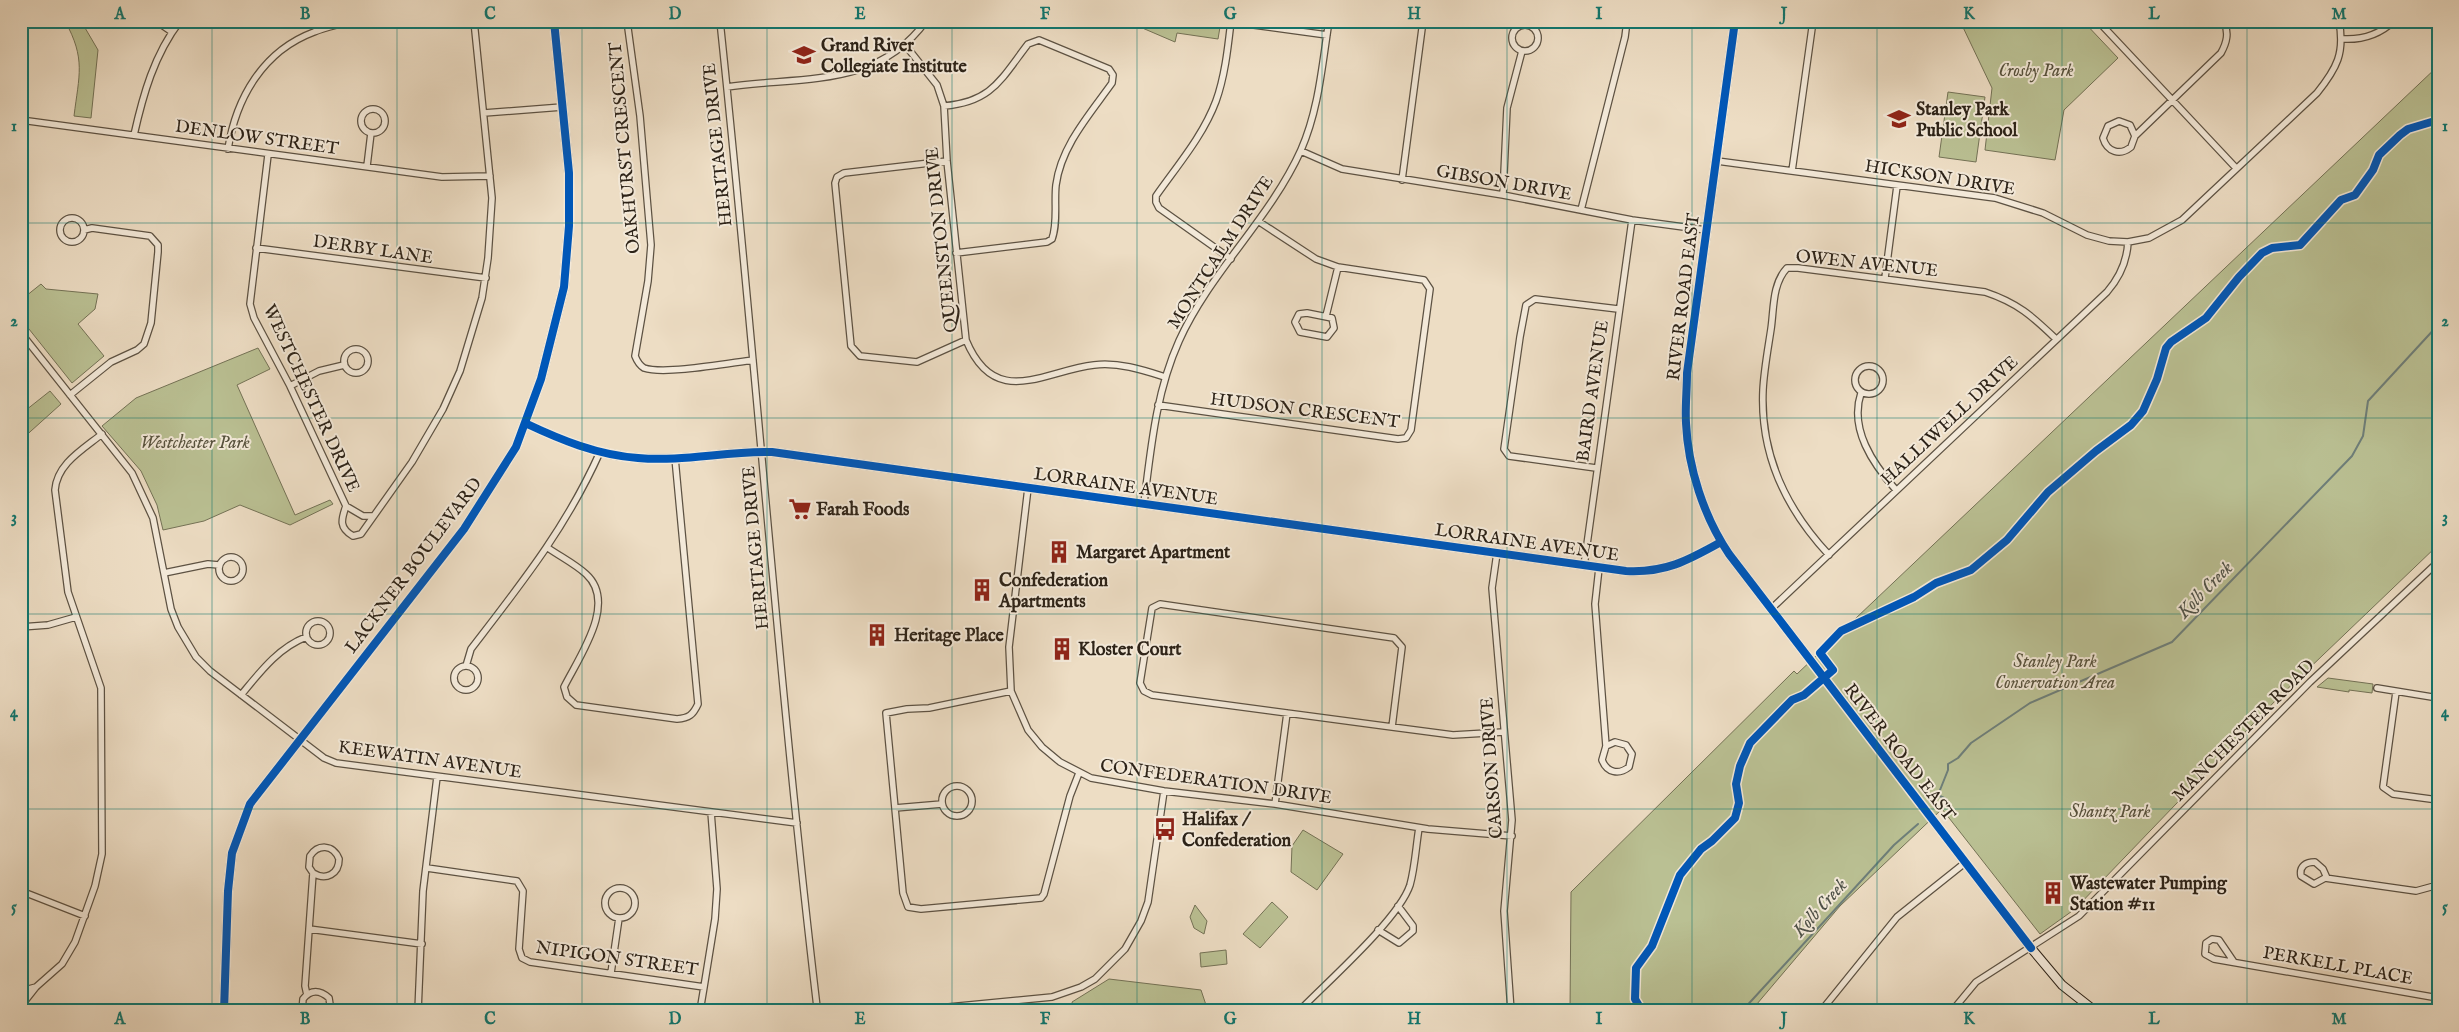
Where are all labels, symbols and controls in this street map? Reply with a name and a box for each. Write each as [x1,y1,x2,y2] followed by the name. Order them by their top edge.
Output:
[114,5,127,25] text: A
[300,5,311,25] text: B
[484,5,496,25] text: C
[669,5,682,25] text: D
[854,5,866,25] text: E
[1040,5,1051,25] text: F
[1224,5,1237,25] text: G
[1407,5,1421,25] text: H
[1596,5,1603,25] text: I
[1779,5,1788,25] text: J
[1963,5,1976,25] text: K
[2148,5,2160,25] text: L
[2331,5,2347,25] text: M
[821,35,968,79] place label: Grand River Collegiate Institute
[605,41,646,255] street label: OAKHURST CRESCENT
[791,42,817,68] school or university icon: Grand River Collegiate Institute
[1998,60,2074,83] park label: Crosby Park
[698,62,739,228] street label: HERITAGE DRIVE
[1916,99,2018,143] place label: Stanley Park Public School
[1886,106,1912,132] school or university icon: Stanley Park Public School
[174,116,340,161] street label: DENLOW STREET
[11,117,17,137] text: 1
[2442,117,2448,137] text: 1
[921,146,964,334] street label: QUEENSTON DRIVE
[1863,155,2017,202] street label: HICKSON DRIVE
[1434,160,1573,207] street label: GIBSON DRIVE
[1163,172,1280,334] street label: MONTCALM DRIVE
[1663,212,1706,382] street label: RIVER ROAD EAST
[311,231,434,270] street label: DERBY LANE
[1795,246,1939,283] street label: OWEN AVENUE
[257,301,364,496] street label: WESTCHESTER DRIVE
[10,312,18,332] text: 2
[2441,312,2449,332] text: 2
[1572,319,1615,463] street label: BAIRD AVENUE
[1876,351,2024,491] street label: HALLIWELL DRIVE
[1209,388,1401,435] street label: HUDSON CRESCENT
[140,432,250,455] park label: Westchester Park
[1032,463,1219,512] street label: LORRAINE AVENUE
[738,465,775,631] street label: HERITAGE DRIVE
[341,473,488,658] street label: LACKNER BOULEVARD
[787,496,813,522] supermarket icon: Farah Foods
[816,499,910,522] place label: Farah Foods
[11,508,17,528] text: 3
[2442,508,2448,528] text: 3
[1433,519,1620,568] street label: LORRAINE AVENUE
[1046,539,1072,565] building icon: Margaret Apartment
[1076,542,1231,565] place label: Margaret Apartment
[2172,556,2239,625] water label: Kolb Creek
[998,570,1109,614] place label: Confederation Apartments
[969,577,995,603] building icon: Confederation Apartments
[864,622,890,648] building icon: Heritage Place
[894,625,1005,648] place label: Heritage Place
[1049,636,1075,662] building icon: Kloster Court
[1078,639,1182,662] place label: Kloster Court
[1995,651,2115,695] park label: Stanley Park Conservation Area
[2168,655,2320,807] street label: MANCHESTER ROAD
[1838,679,1960,826] street label: RIVER ROAD EAST
[1476,696,1509,839] street label: CARSON DRIVE
[10,703,19,723] text: 4
[2441,703,2450,723] text: 4
[337,736,523,785] street label: KEEWATIN AVENUE
[1099,755,1333,810] street label: CONFEDERATION DRIVE
[2070,801,2150,824] park label: Shantz Park
[1182,809,1292,853] place label: Halifax / Confederation
[1152,816,1178,842] bus stop icon: Halifax / Confederation
[2069,873,2228,917] place label: Wastewater Pumping Station #11
[1787,874,1853,943] water label: Kolb Creek
[2040,880,2066,906] building icon: Wastewater Pumping Station #11
[11,898,17,918] text: 5
[2442,898,2448,918] text: 5
[534,937,699,982] street label: NIPIGON STREET
[2261,942,2415,991] street label: PERKELL PLACE
[114,1010,127,1030] text: A
[300,1010,311,1030] text: B
[484,1010,496,1030] text: C
[669,1010,682,1030] text: D
[854,1010,866,1030] text: E
[1040,1010,1051,1030] text: F
[1224,1010,1237,1030] text: G
[1407,1010,1421,1030] text: H
[1596,1010,1603,1030] text: I
[1779,1010,1788,1030] text: J
[1963,1010,1976,1030] text: K
[2148,1010,2160,1030] text: L
[2331,1010,2347,1030] text: M

